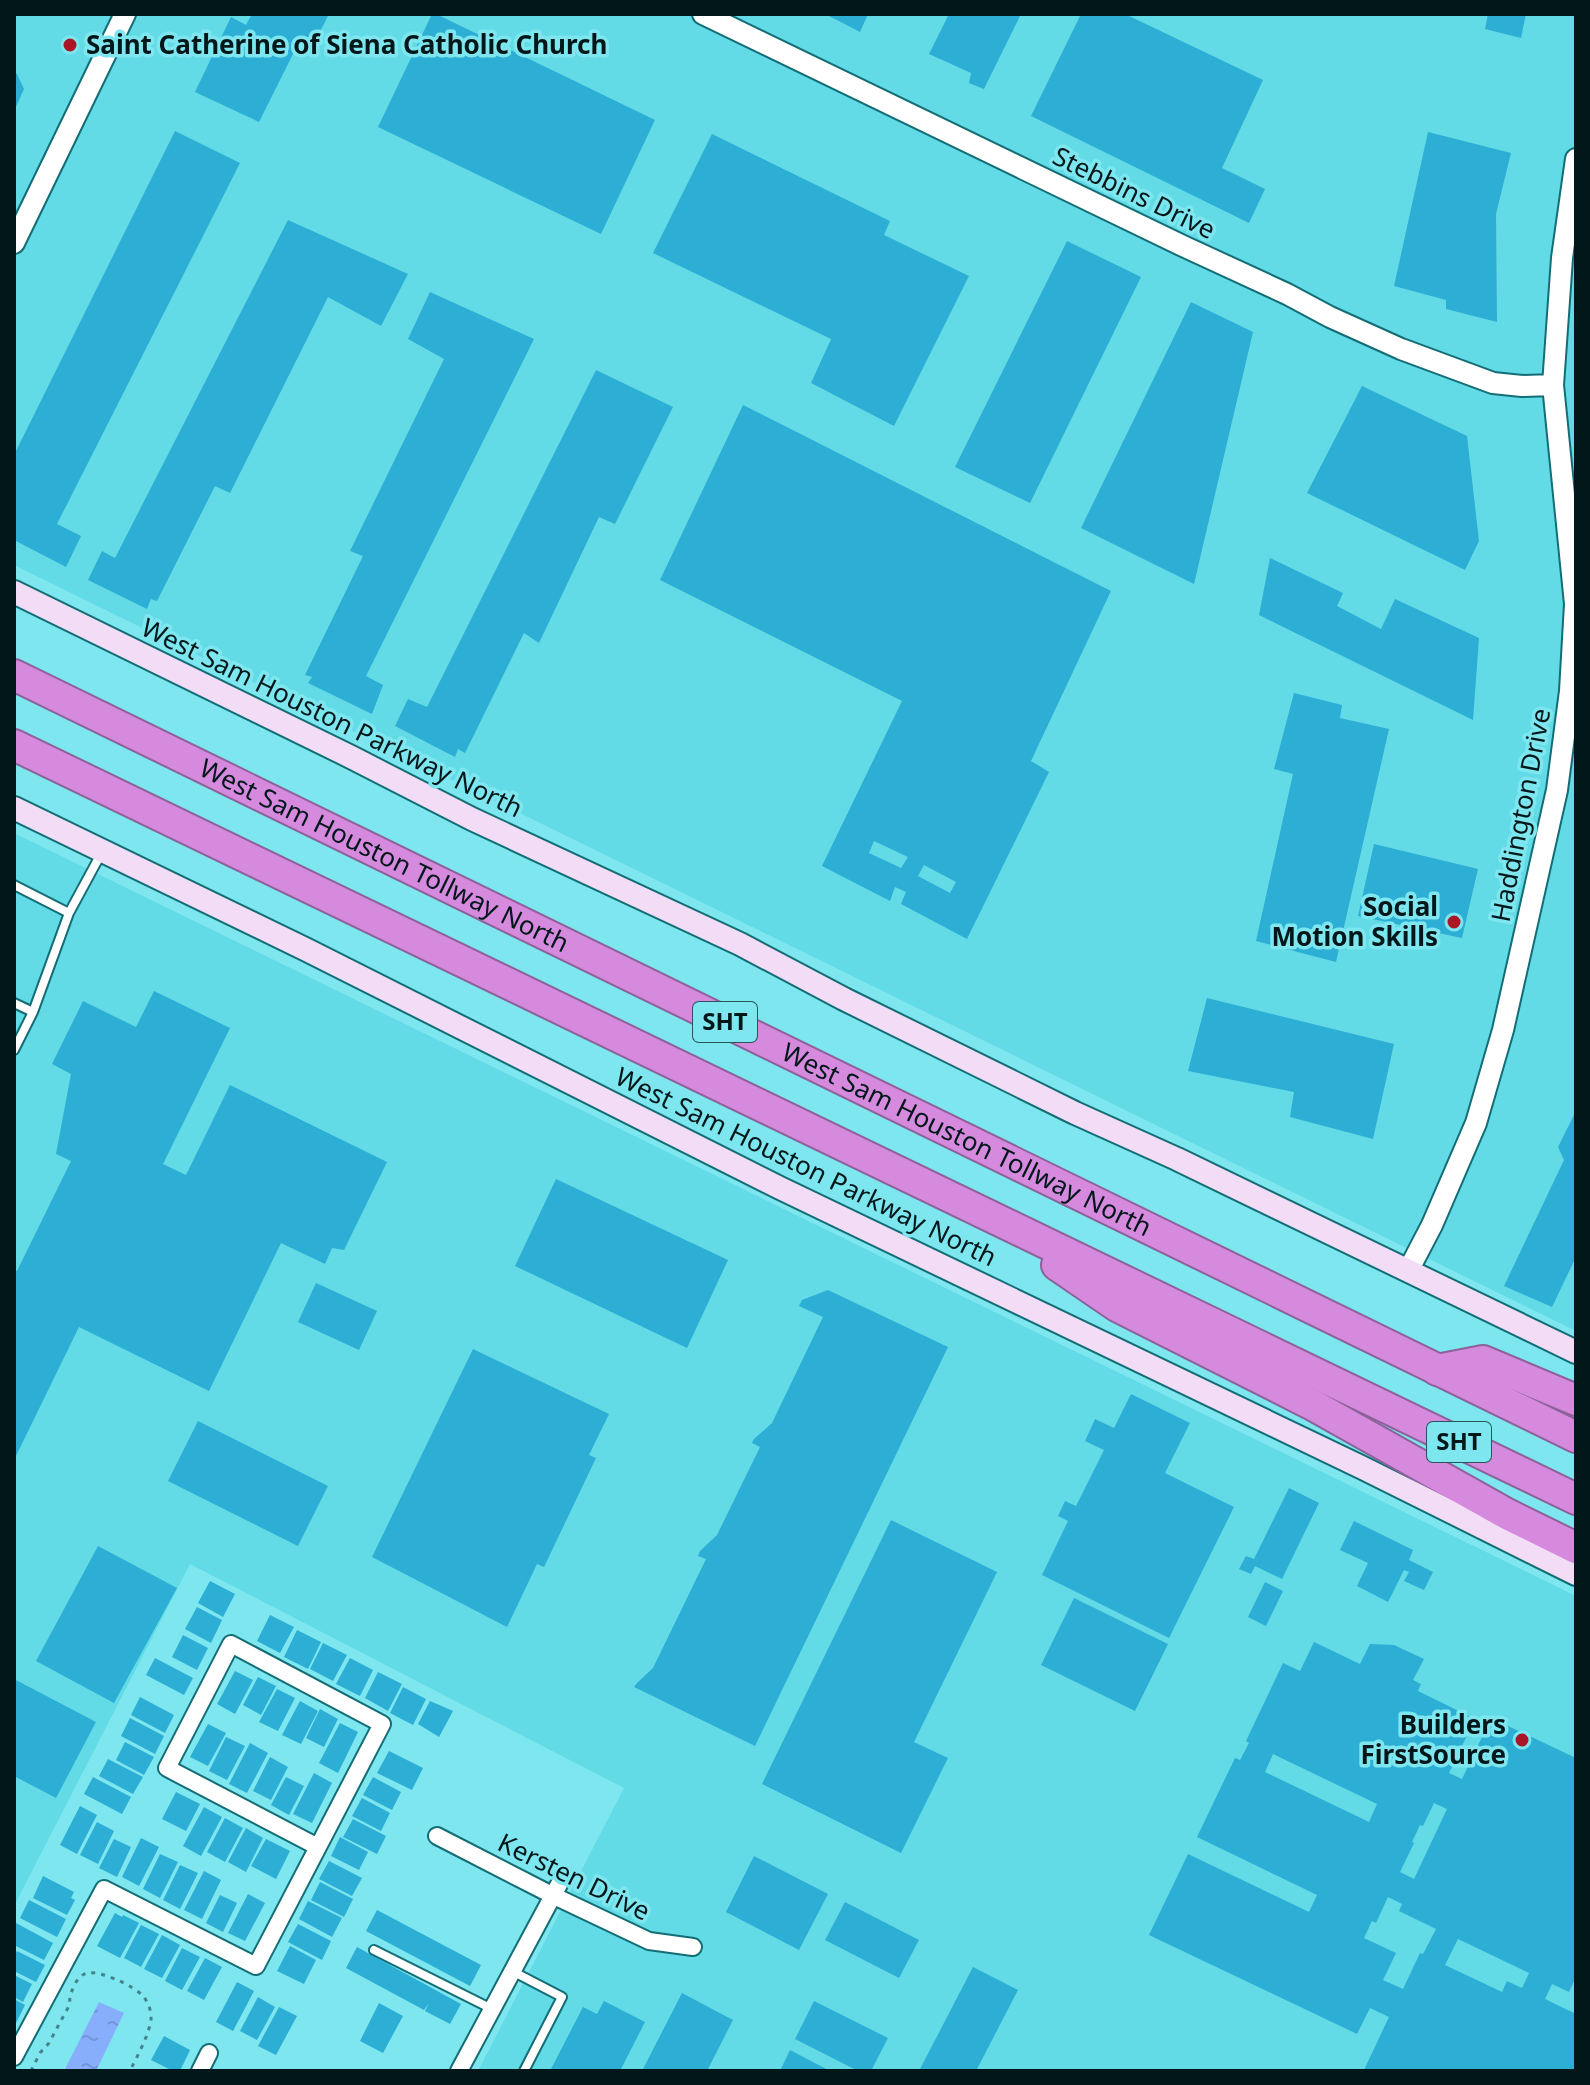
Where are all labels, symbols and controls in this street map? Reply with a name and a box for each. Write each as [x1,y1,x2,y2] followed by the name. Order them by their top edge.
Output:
[86,26,607,62] place label: Saint Catherine of Siena Catholic Church
[61,36,79,54] marker: Saint Catherine of Siena Catholic Church
[1047,137,1222,247] street label: Stebbins Drive
[136,609,529,825] street label: West Sam Houston Parkway North
[1482,705,1558,925] street label: Haddington Drive
[194,749,576,960] street label: West Sam Houston Tollway North
[1271,888,1438,954] place label: Social Motion Skills
[1445,913,1463,931] marker: Social Motion Skills
[693,1002,757,1042] road number: SHT
[776,1033,1158,1244] street label: West Sam Houston Tollway North
[610,1058,1003,1274] street label: West Sam Houston Parkway North
[1427,1422,1491,1462] road number: SHT
[1360,1706,1506,1772] place label: Builders FirstSource
[1513,1731,1531,1749] marker: Builders FirstSource
[492,1824,657,1928] street label: Kersten Drive

